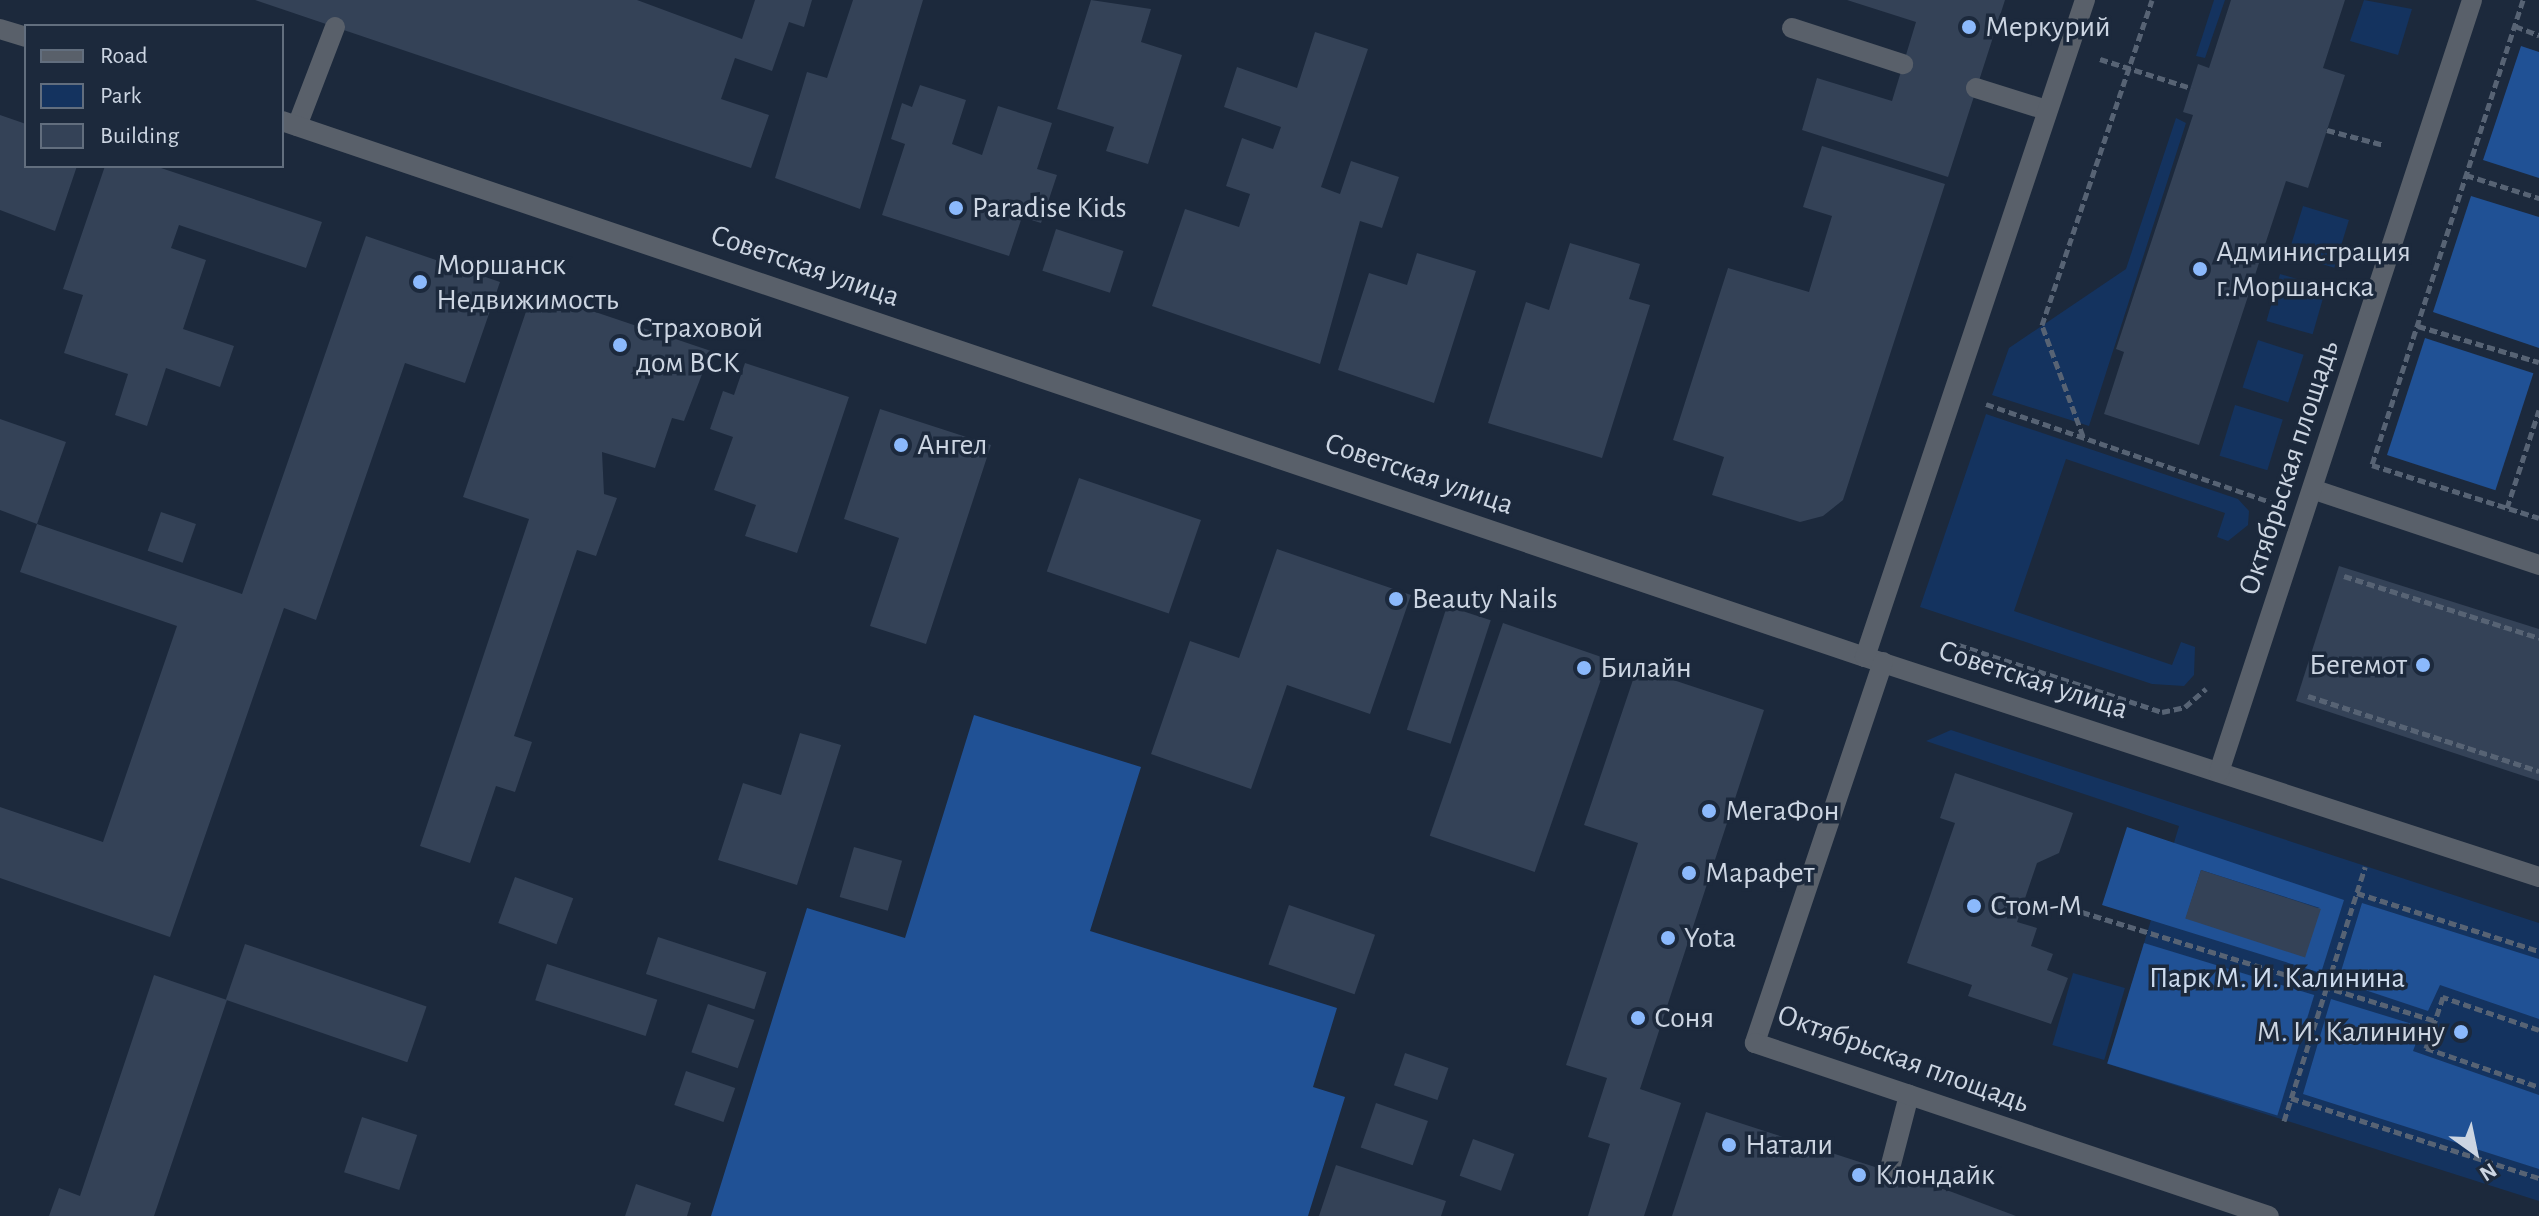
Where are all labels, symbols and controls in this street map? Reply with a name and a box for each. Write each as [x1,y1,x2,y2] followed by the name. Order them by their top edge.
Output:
[1985,9,2111,45] place label: Меркурий
[1960,18,1978,36] marker: Меркурий
[24,24,284,168] legend
[100,44,148,68] text: Road
[100,84,141,108] text: Park
[100,124,179,148] text: Building
[972,190,1127,226] place label: Paradise Kids
[947,199,965,217] marker: Paradise Kids
[706,217,904,315] street label: Советская улица
[2216,234,2411,304] place label: Администрация г.Моршанска
[436,247,618,318] place label: Моршанск Недвижимость
[2191,260,2209,278] marker: Администрация г.Моршанска
[411,273,429,291] marker: Моршанск Недвижимость
[636,310,763,380] place label: Страховой дом ВСК
[611,336,629,354] marker: Страховой дом ВСК
[2231,336,2347,600] street label: Октябрьская площадь
[1320,425,1518,523] street label: Советская улица
[917,427,988,463] place label: Ангел
[892,436,910,454] marker: Ангел
[1412,581,1558,617] place label: Beauty Nails
[1387,590,1405,608] marker: Beauty Nails
[1934,632,2132,728] street label: Советская улица
[2309,647,2407,683] place label: Бегемот
[1600,650,1692,686] place label: Билайн
[2414,656,2432,674] marker: Бегемот
[1575,659,1593,677] marker: Билайн
[1725,793,1839,829] place label: МегаФон
[1700,802,1718,820] marker: МегаФон
[1705,855,1815,891] place label: Марафет
[1680,864,1698,882] marker: Марафет
[1990,888,2082,924] place label: Стом-М
[1965,897,1983,915] marker: Стом-М
[1684,920,1736,956] place label: Yota
[1659,929,1677,947] marker: Yota
[2149,960,2405,996] park label: Парк М. И. Калинина
[1772,997,2034,1121] street label: Октябрьская площадь
[1654,1000,1714,1036] place label: Соня
[1629,1009,1647,1027] marker: Соня
[2256,1014,2445,1050] place label: М. И. Калинину
[2452,1023,2470,1041] marker: М. И. Калинину
[2435,1112,2515,1192] north arrow
[1745,1127,1833,1163] place label: Натали
[1720,1136,1738,1154] marker: Натали
[1875,1157,1995,1193] place label: Клондайк
[2476,1159,2500,1186] text: N
[1850,1166,1868,1184] marker: Клондайк

